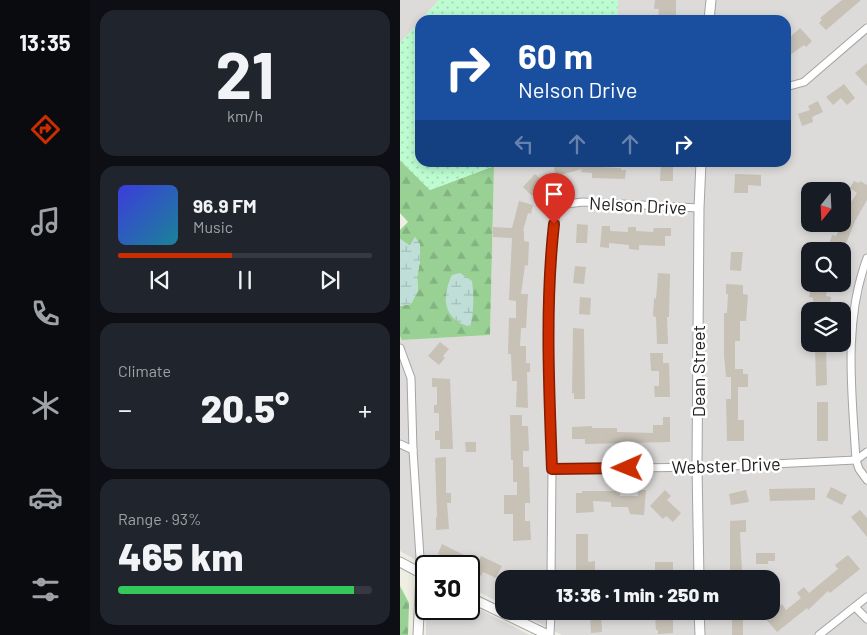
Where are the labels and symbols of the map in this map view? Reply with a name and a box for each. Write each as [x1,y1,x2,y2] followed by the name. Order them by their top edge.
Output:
[533,173,575,224] pin
[801,182,851,232] north arrow
[589,191,687,219] street label: Nelson Drive
[687,325,709,417] street label: Dean Street
[601,441,653,493] position arrow
[671,452,781,478] street label: Webster Drive
[415,555,480,620] speed limit sign: 30

